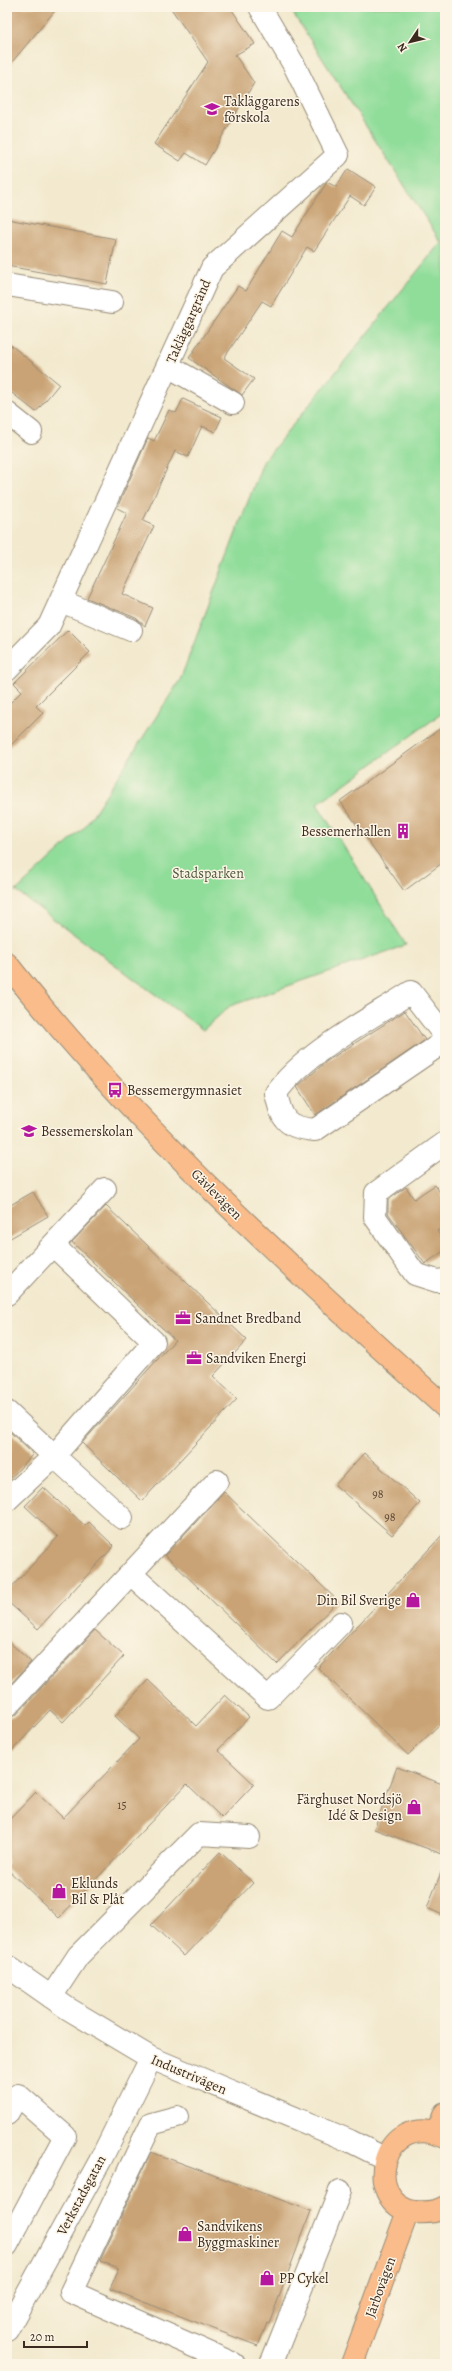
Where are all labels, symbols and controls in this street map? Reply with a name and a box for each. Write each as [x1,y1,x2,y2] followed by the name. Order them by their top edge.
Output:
[390,22,430,62] north arrow
[394,40,411,55] text: N
[224,92,300,127] place label: Takläggarens förskola
[203,100,221,118] school or university icon: Takläggarens förskola
[161,276,216,366] street label: Takläggargränd
[301,822,391,841] place label: Bessemerhallen
[394,822,412,840] building icon: Bessemerhallen
[172,864,244,883] park label: Stadsparken
[106,1081,124,1099] bus stop icon: Bessemergymnasiet
[127,1081,242,1100] place label: Bessemergymnasiet
[20,1122,38,1140] school or university icon: Bessemerskolan
[41,1122,134,1141] place label: Bessemerskolan
[187,1165,247,1224] street label: Gävlevägen
[174,1309,192,1327] office icon: Sandnet Bredband
[195,1309,302,1328] place label: Sandnet Bredband
[185,1349,203,1367] office icon: Sandviken Energi
[206,1349,307,1368] place label: Sandviken Energi
[372,1486,384,1502] house number: 98
[384,1509,396,1525] house number: 98
[316,1591,401,1610] place label: Din Bil Sverige
[404,1591,422,1609] shop icon: Din Bil Sverige
[297,1790,402,1825] place label: Färghuset Nordsjö Idé & Design
[117,1797,127,1813] house number: 15
[405,1798,423,1816] shop icon: Färghuset Nordsjö Idé & Design
[71,1874,125,1909] place label: Eklunds Bil & Plåt
[50,1882,68,1900] shop icon: Eklunds Bil & Plåt
[148,2050,230,2099] street label: Industrivägen
[52,2152,111,2240] street label: Verkstadsgatan
[197,2217,280,2252] place label: Sandvikens Byggmaskiner
[176,2225,194,2243] shop icon: Sandvikens Byggmaskiner
[361,2254,400,2320] street label: Järbovägen
[258,2269,276,2287] shop icon: PP Cykel
[279,2269,329,2288] place label: PP Cykel
[24,2323,87,2349] scale bar
[30,2329,54,2345] text: 20 m

